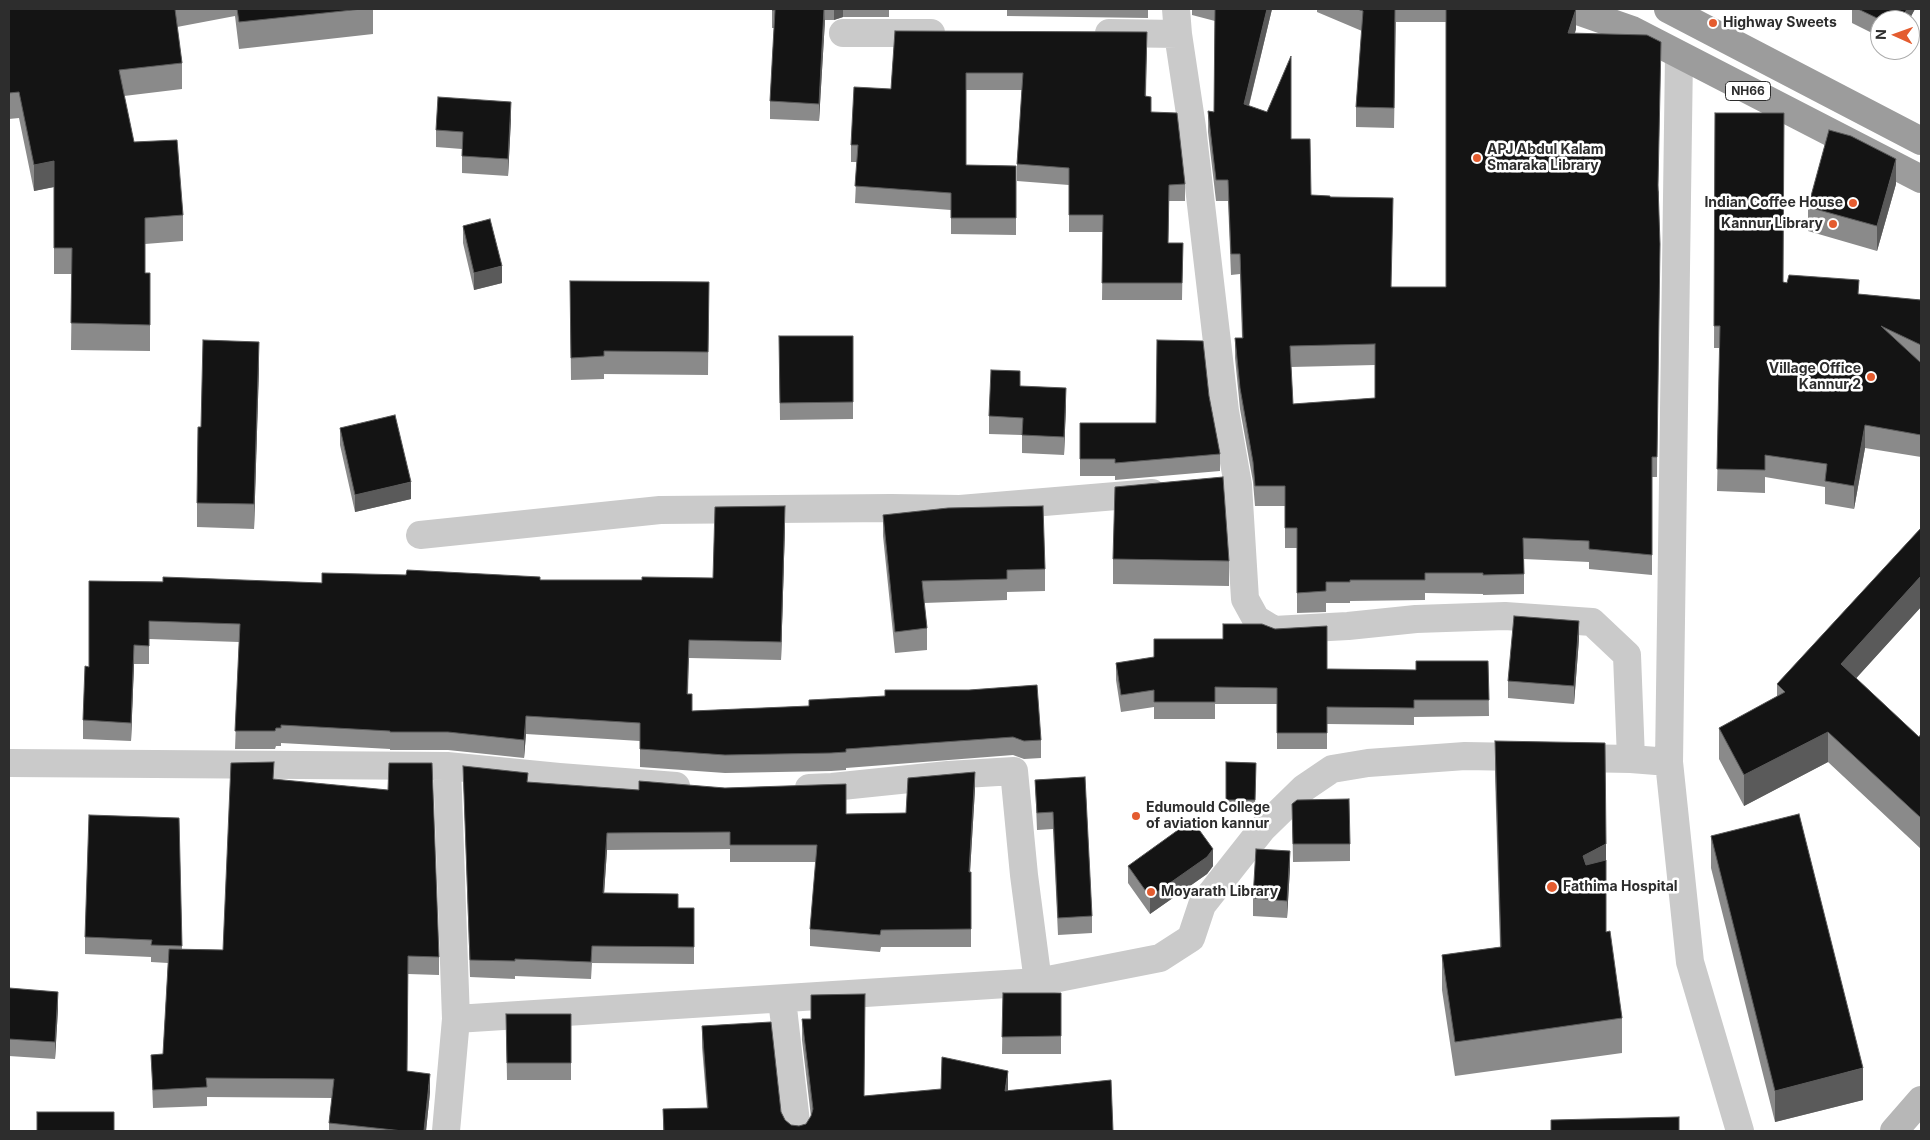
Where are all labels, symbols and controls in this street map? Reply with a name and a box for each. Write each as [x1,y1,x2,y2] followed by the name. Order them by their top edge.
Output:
[1870,10,1920,60] north arrow
[1723,15,1837,31] place label: Highway Sweets
[1707,17,1719,29] marker: Highway Sweets
[1872,29,1889,40] text: N
[1726,82,1770,100] road number: NH66
[1487,142,1603,174] place label: APJ Abdul Kalam Smaraka Library
[1471,152,1483,164] marker: APJ Abdul Kalam Smaraka Library
[1704,195,1843,211] place label: Indian Coffee House
[1847,197,1859,209] marker: Indian Coffee House
[1721,216,1823,232] place label: Kannur Library
[1827,218,1839,230] marker: Kannur Library
[1769,361,1861,394] place label: Village Office Kannur 2
[1865,371,1877,383] marker: Village Office Kannur 2
[1146,800,1270,832] place label: Edumould College of aviation kannur
[1130,810,1142,822] marker: Edumould College of aviation kannur
[1563,879,1678,895] place label: Fathima Hospital
[1545,880,1559,894] marker: Fathima Hospital
[1161,884,1278,900] place label: Moyarath Library
[1145,886,1157,898] marker: Moyarath Library

